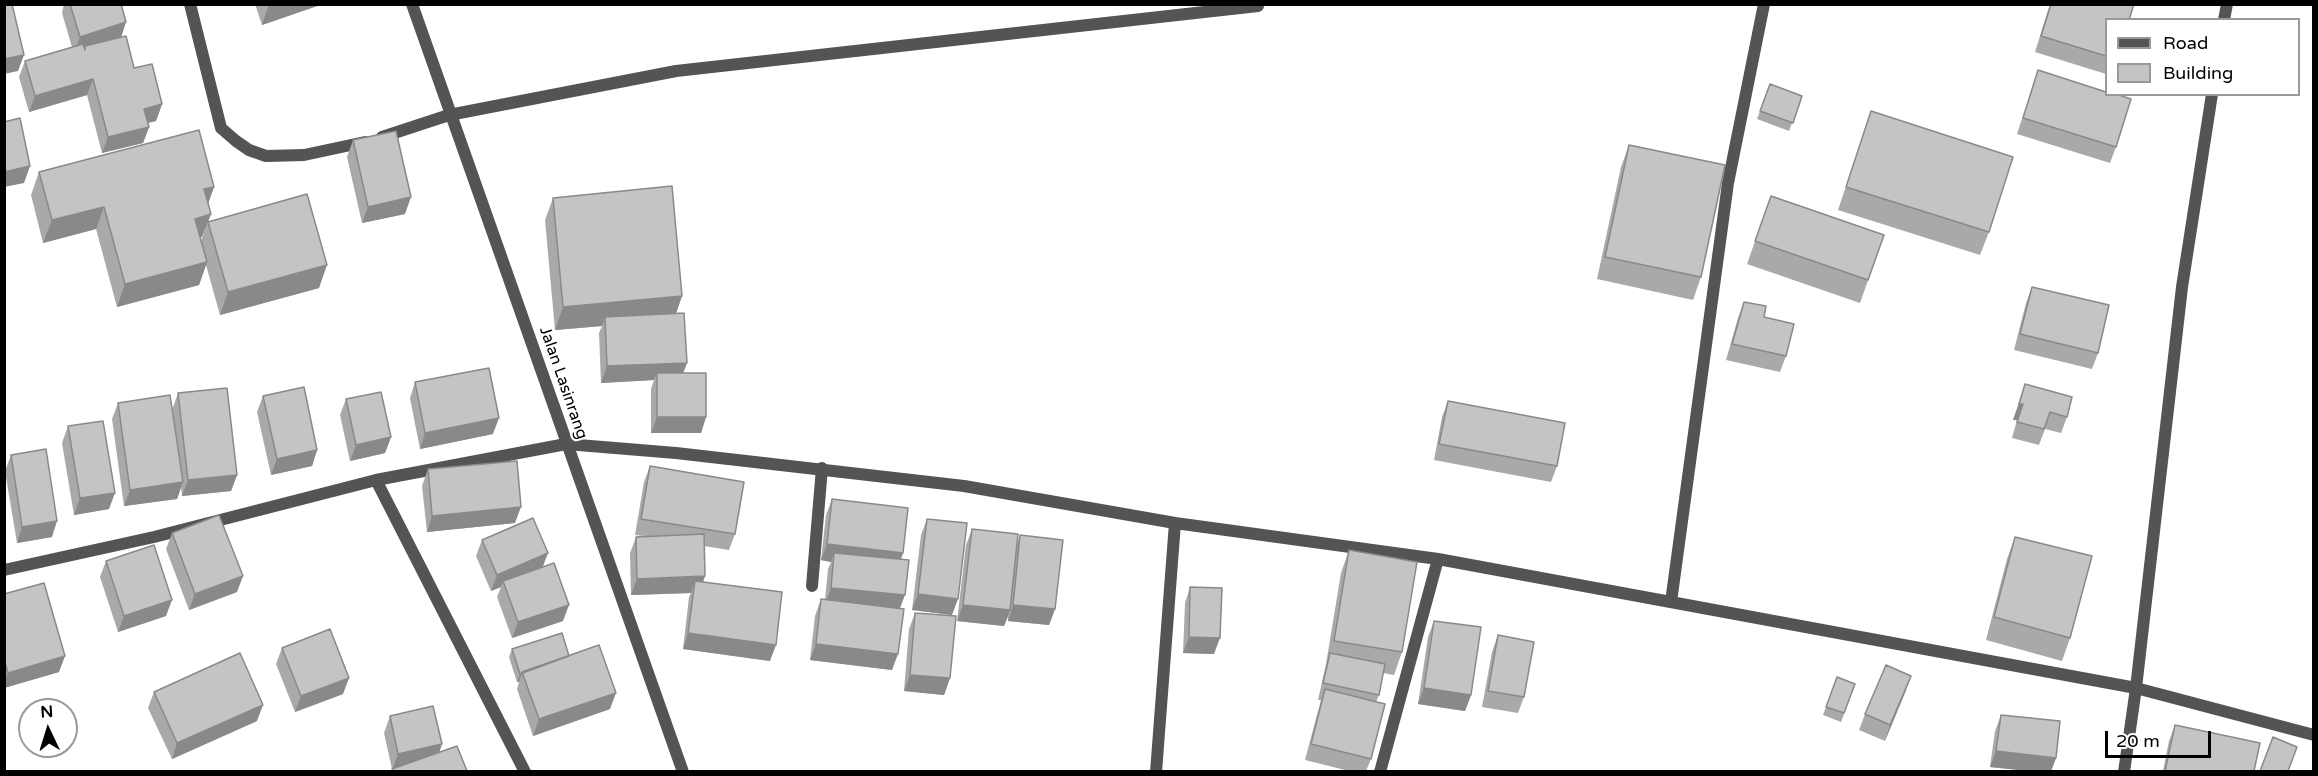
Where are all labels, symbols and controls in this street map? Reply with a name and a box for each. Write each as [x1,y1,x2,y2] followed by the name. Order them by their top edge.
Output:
[2105,18,2300,96] legend
[2163,32,2208,54] text: Road
[2163,62,2233,84] text: Building
[535,324,591,442] street label: Jalan Lasinrang
[18,698,78,758] north arrow
[40,702,54,722] text: N
[2108,719,2214,757] scale bar
[2116,730,2160,752] text: 20 m

